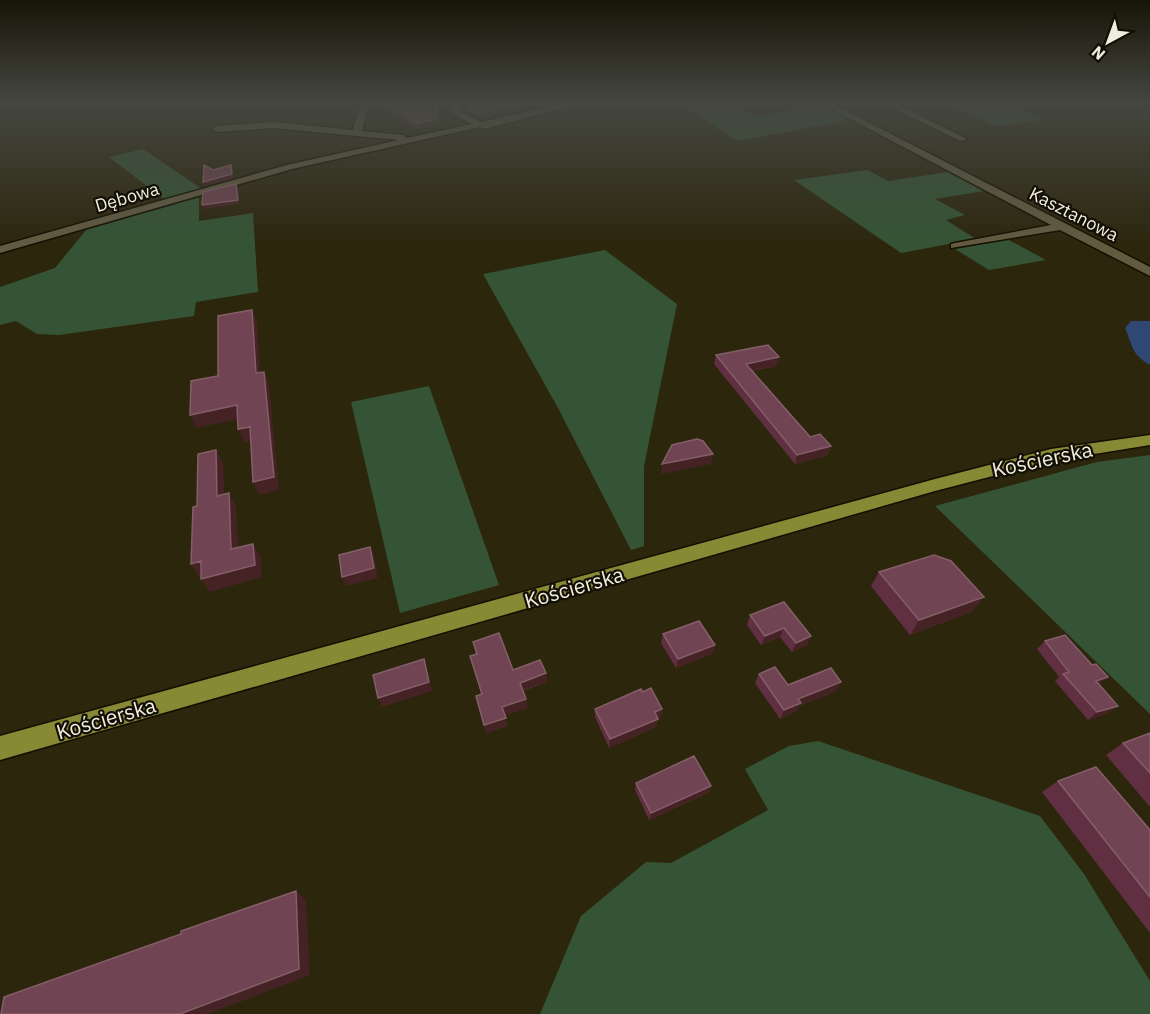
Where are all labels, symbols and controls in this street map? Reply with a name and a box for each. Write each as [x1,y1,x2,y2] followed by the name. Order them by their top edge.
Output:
[1078,12,1138,72] north arrow
[1087,42,1109,65] text: N
[92,177,162,217] street label: Dębowa
[1026,182,1123,246] street label: Kasztanowa
[989,435,1095,483] street label: Kościerska
[521,559,627,615] street label: Kościerska
[53,690,159,746] street label: Kościerska

